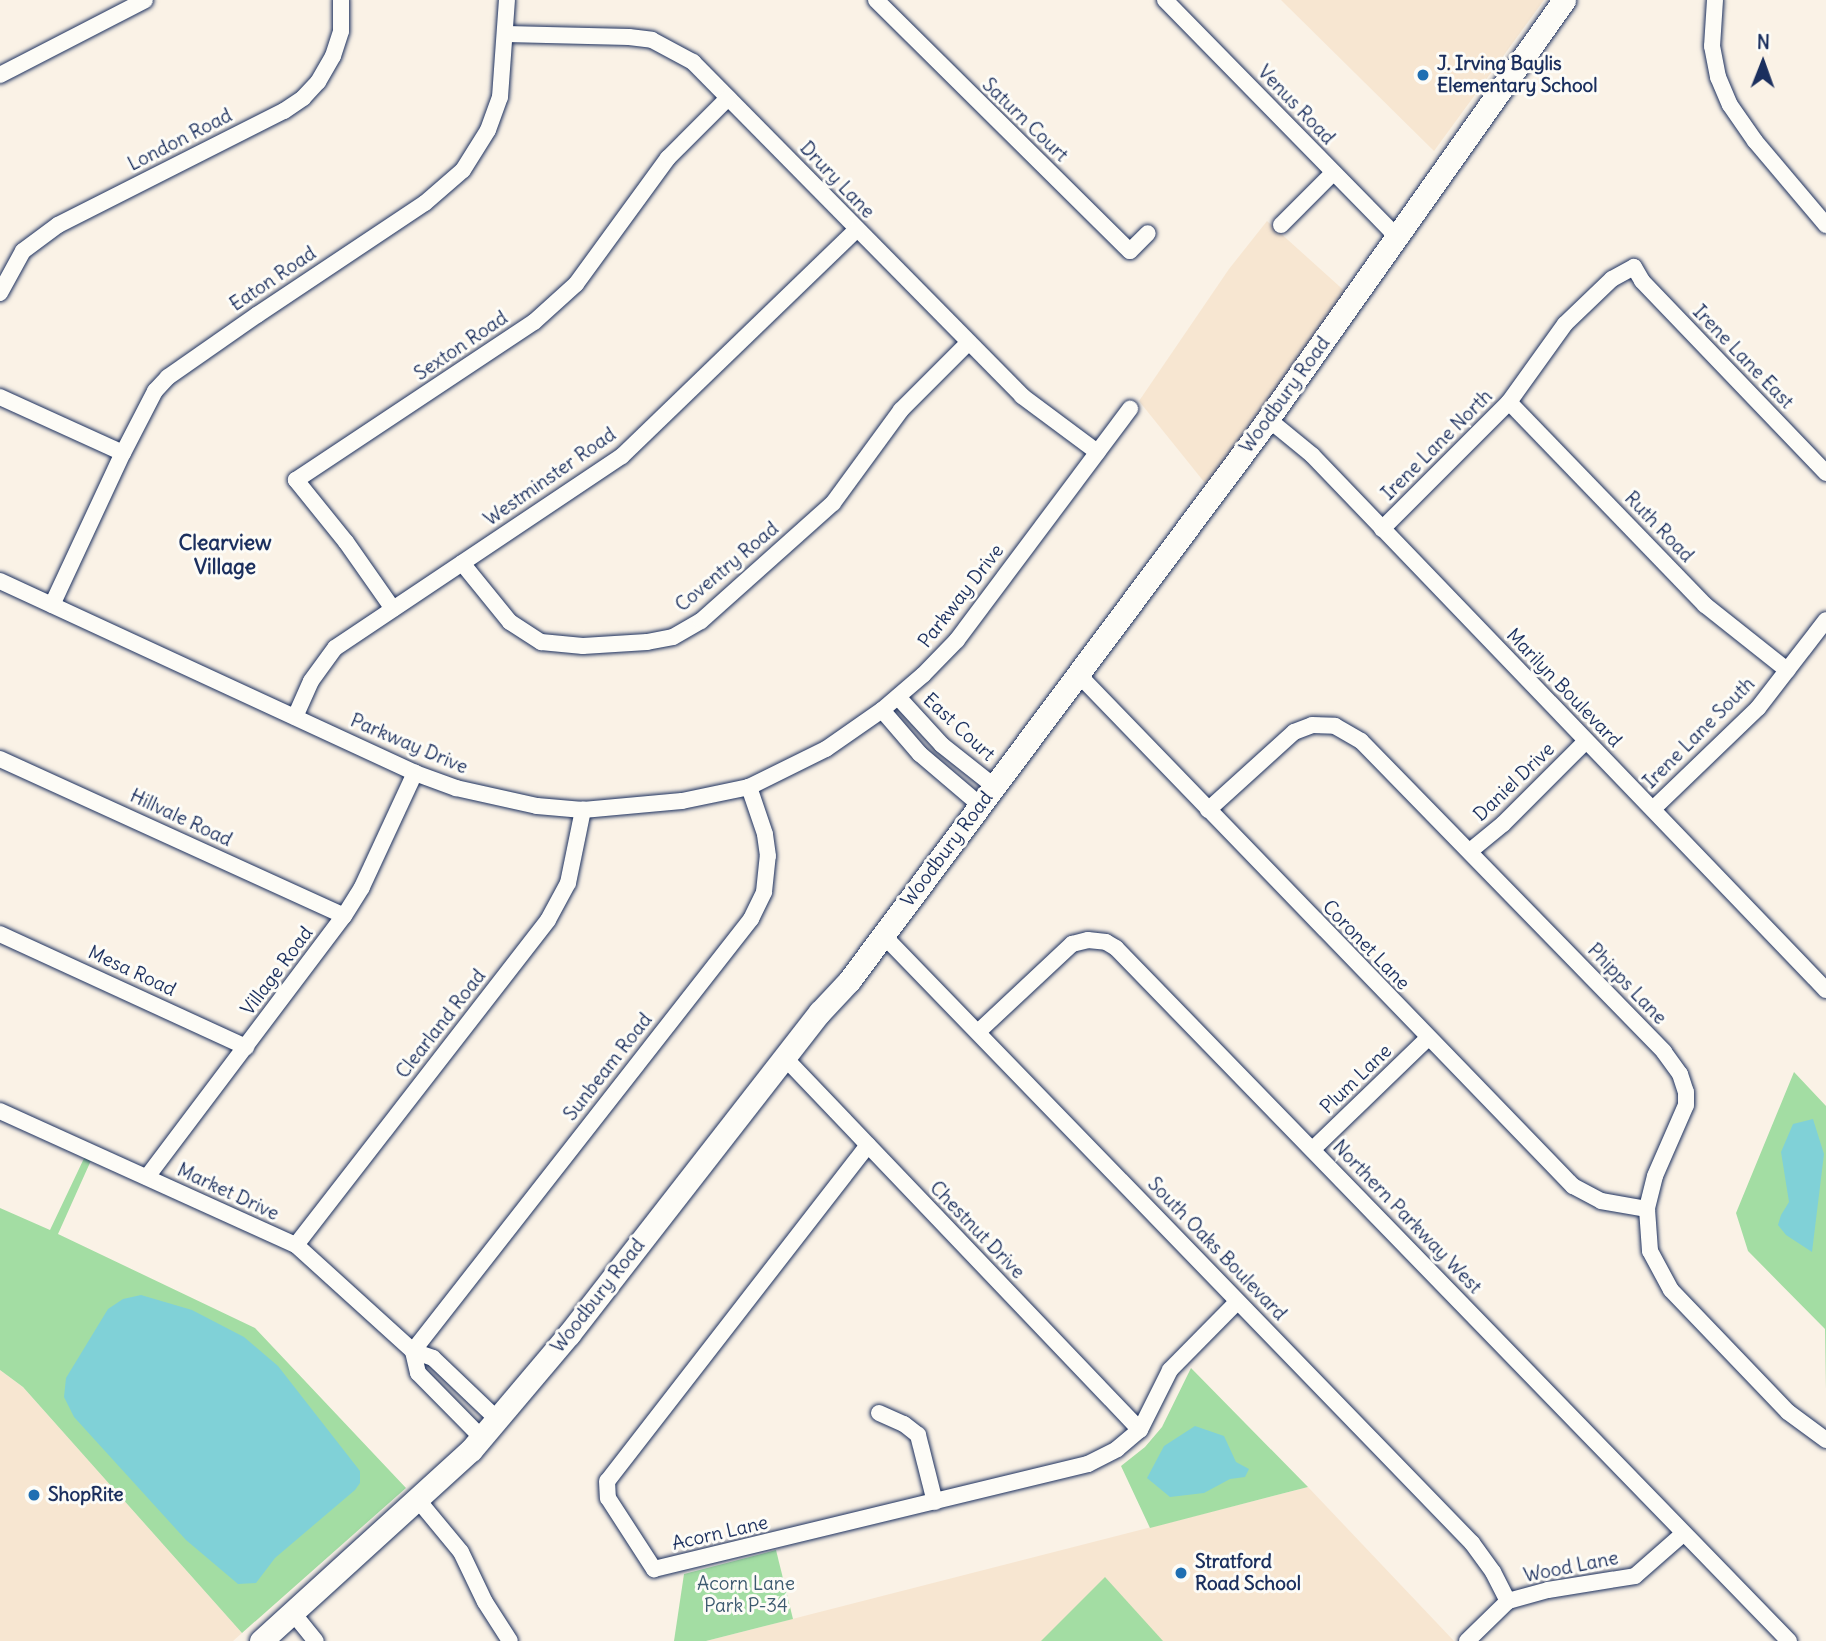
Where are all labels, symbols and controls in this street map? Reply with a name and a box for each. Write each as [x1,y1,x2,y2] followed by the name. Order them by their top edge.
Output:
[1728,28,1798,98] north arrow
[1757,30,1770,54] text: N
[1437,53,1598,97] place label: J. Irving Baylis Elementary School
[1253,61,1339,149] street label: Venus Road
[1415,67,1431,83] marker: J. Irving Baylis Elementary School
[977,73,1073,167] street label: Saturn Court
[124,104,236,176] street label: London Road
[795,137,879,223] street label: Drury Lane
[226,242,320,316] street label: Eaton Road
[1688,301,1798,413] street label: Irene Lane East
[410,307,512,385] street label: Sexton Road
[1235,332,1335,458] street label: Woodbury Road
[1377,385,1497,505] street label: Irene Lane North
[480,423,620,531] street label: Westminster Road
[1620,487,1698,567] street label: Ruth Road
[671,517,783,617] street label: Coventry Road
[178,530,272,580] district label: Clearview Village
[913,540,1009,652] street label: Parkway Drive
[1502,624,1626,752] street label: Marilyn Boulevard
[1639,673,1759,793] street label: Irene Lane South
[918,688,1000,766] street label: East Court
[347,709,471,779] street label: Parkway Drive
[1469,738,1559,826] street label: Daniel Drive
[126,784,236,852] street label: Hillvale Road
[896,787,998,911] street label: Woodbury Road
[1318,895,1414,995] street label: Coronet Lane
[236,922,318,1020] street label: Village Road
[1583,939,1671,1029] street label: Phipps Lane
[85,941,179,1001] street label: Mesa Road
[391,965,491,1083] street label: Clearland Road
[559,1009,657,1125] street label: Sunbeam Road
[1316,1039,1396,1119] street label: Plum Lane
[1328,1136,1486,1298] street label: Northern Parkway West
[174,1159,282,1225] street label: Market Drive
[1143,1173,1291,1325] street label: South Oaks Boulevard
[925,1177,1029,1283] street label: Chestnut Drive
[546,1234,650,1358] street label: Woodbury Road
[48,1484,124,1506] place label: ShopRite
[26,1487,42,1503] marker: ShopRite
[670,1511,770,1555] street label: Acorn Lane
[1522,1547,1620,1587] street label: Wood Lane
[1195,1551,1301,1595] place label: Stratford Road School
[1173,1565,1189,1581] marker: Stratford Road School
[697,1573,795,1617] park label: Acorn Lane Park P-34

